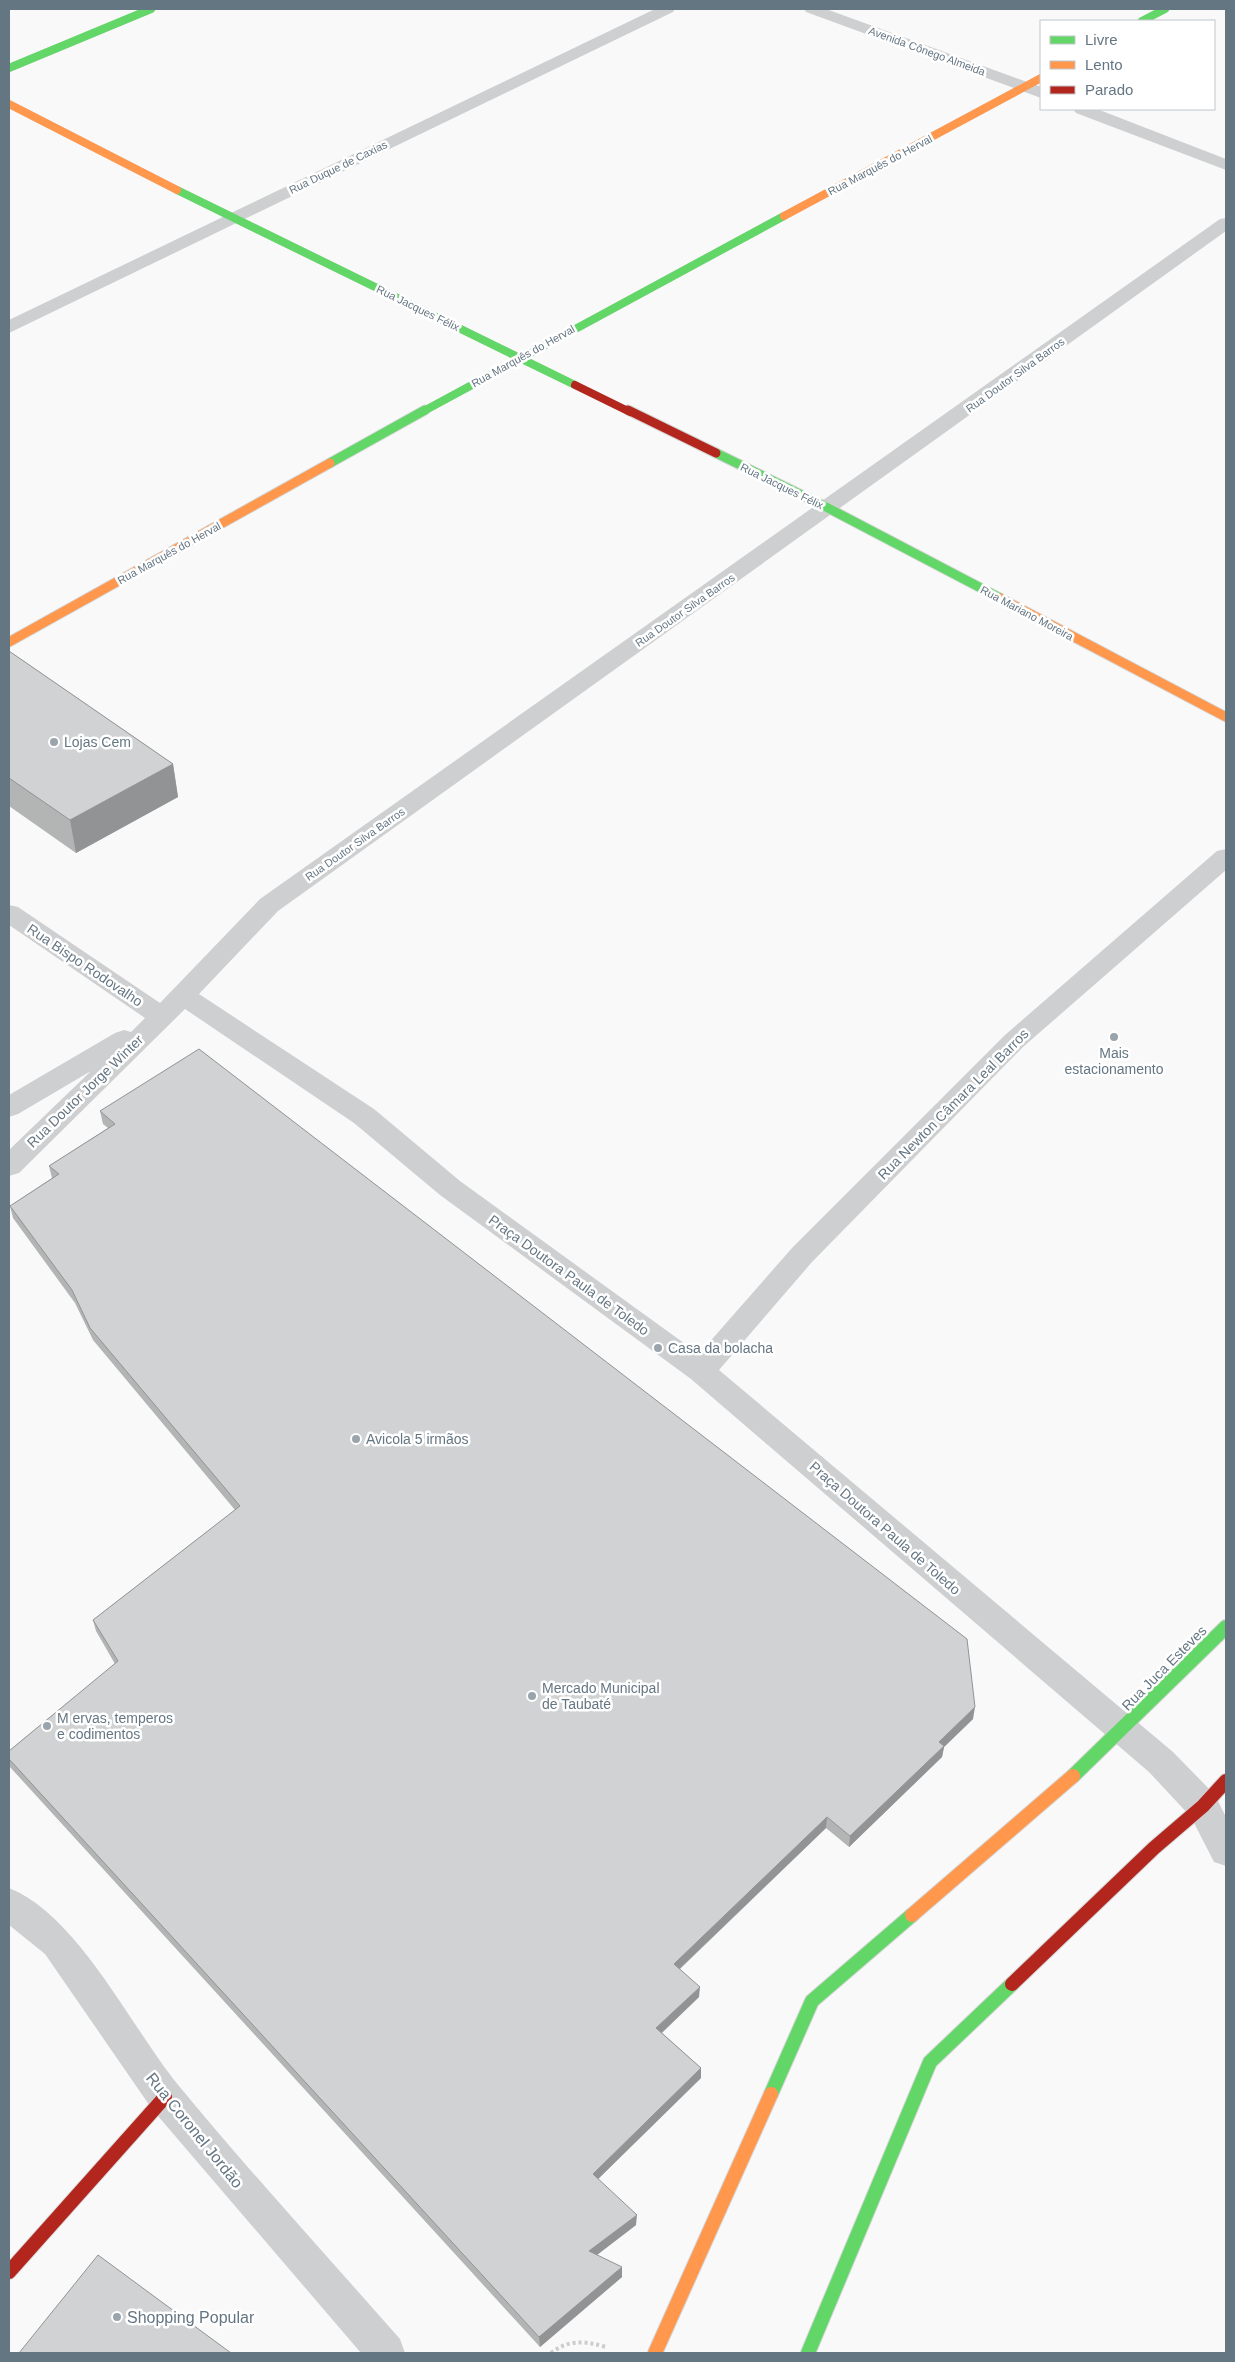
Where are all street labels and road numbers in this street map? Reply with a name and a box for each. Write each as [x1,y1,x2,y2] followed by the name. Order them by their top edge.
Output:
[867,24,988,78] street label: Avenida Cônego Almeida
[826,132,934,198] street label: Rua Marquês do Herval
[287,138,389,196] street label: Rua Duque de Caxias
[375,283,462,333] street label: Rua Jacques Félix
[469,323,577,389] street label: Rua Marquês do Herval
[963,335,1067,415] street label: Rua Doutor Silva Barros
[739,461,826,511] street label: Rua Jacques Félix
[115,520,223,586] street label: Rua Marquês do Herval
[633,571,737,649] street label: Rua Doutor Silva Barros
[979,583,1076,643] street label: Rua Mariano Moreira
[303,805,407,883] street label: Rua Doutor Silva Barros
[24,921,146,1010] street label: Rua Bispo Rodovalho
[874,1025,1032,1183] street label: Rua Newton Câmara Leal Barros
[24,1031,146,1151] street label: Rua Doutor Jorge Winter
[486,1211,652,1339] street label: Praça Doutora Paula de Toledo
[806,1458,964,1598] street label: Praça Doutora Paula de Toledo
[1118,1622,1210,1714] street label: Rua Juca Esteves
[143,2069,246,2191] street label: Rua Coronel Jordão

